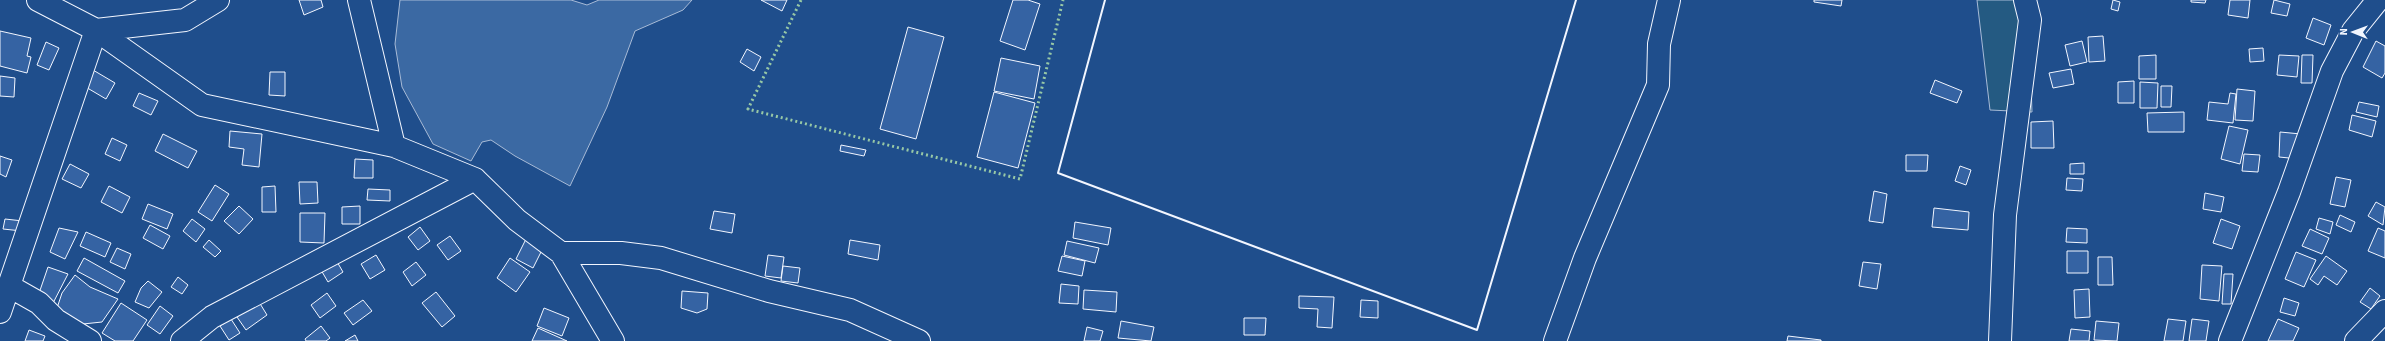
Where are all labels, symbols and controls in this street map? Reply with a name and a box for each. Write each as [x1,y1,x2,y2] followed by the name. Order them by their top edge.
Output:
[2333,12,2373,52] north arrow
[2336,28,2351,36] text: N

